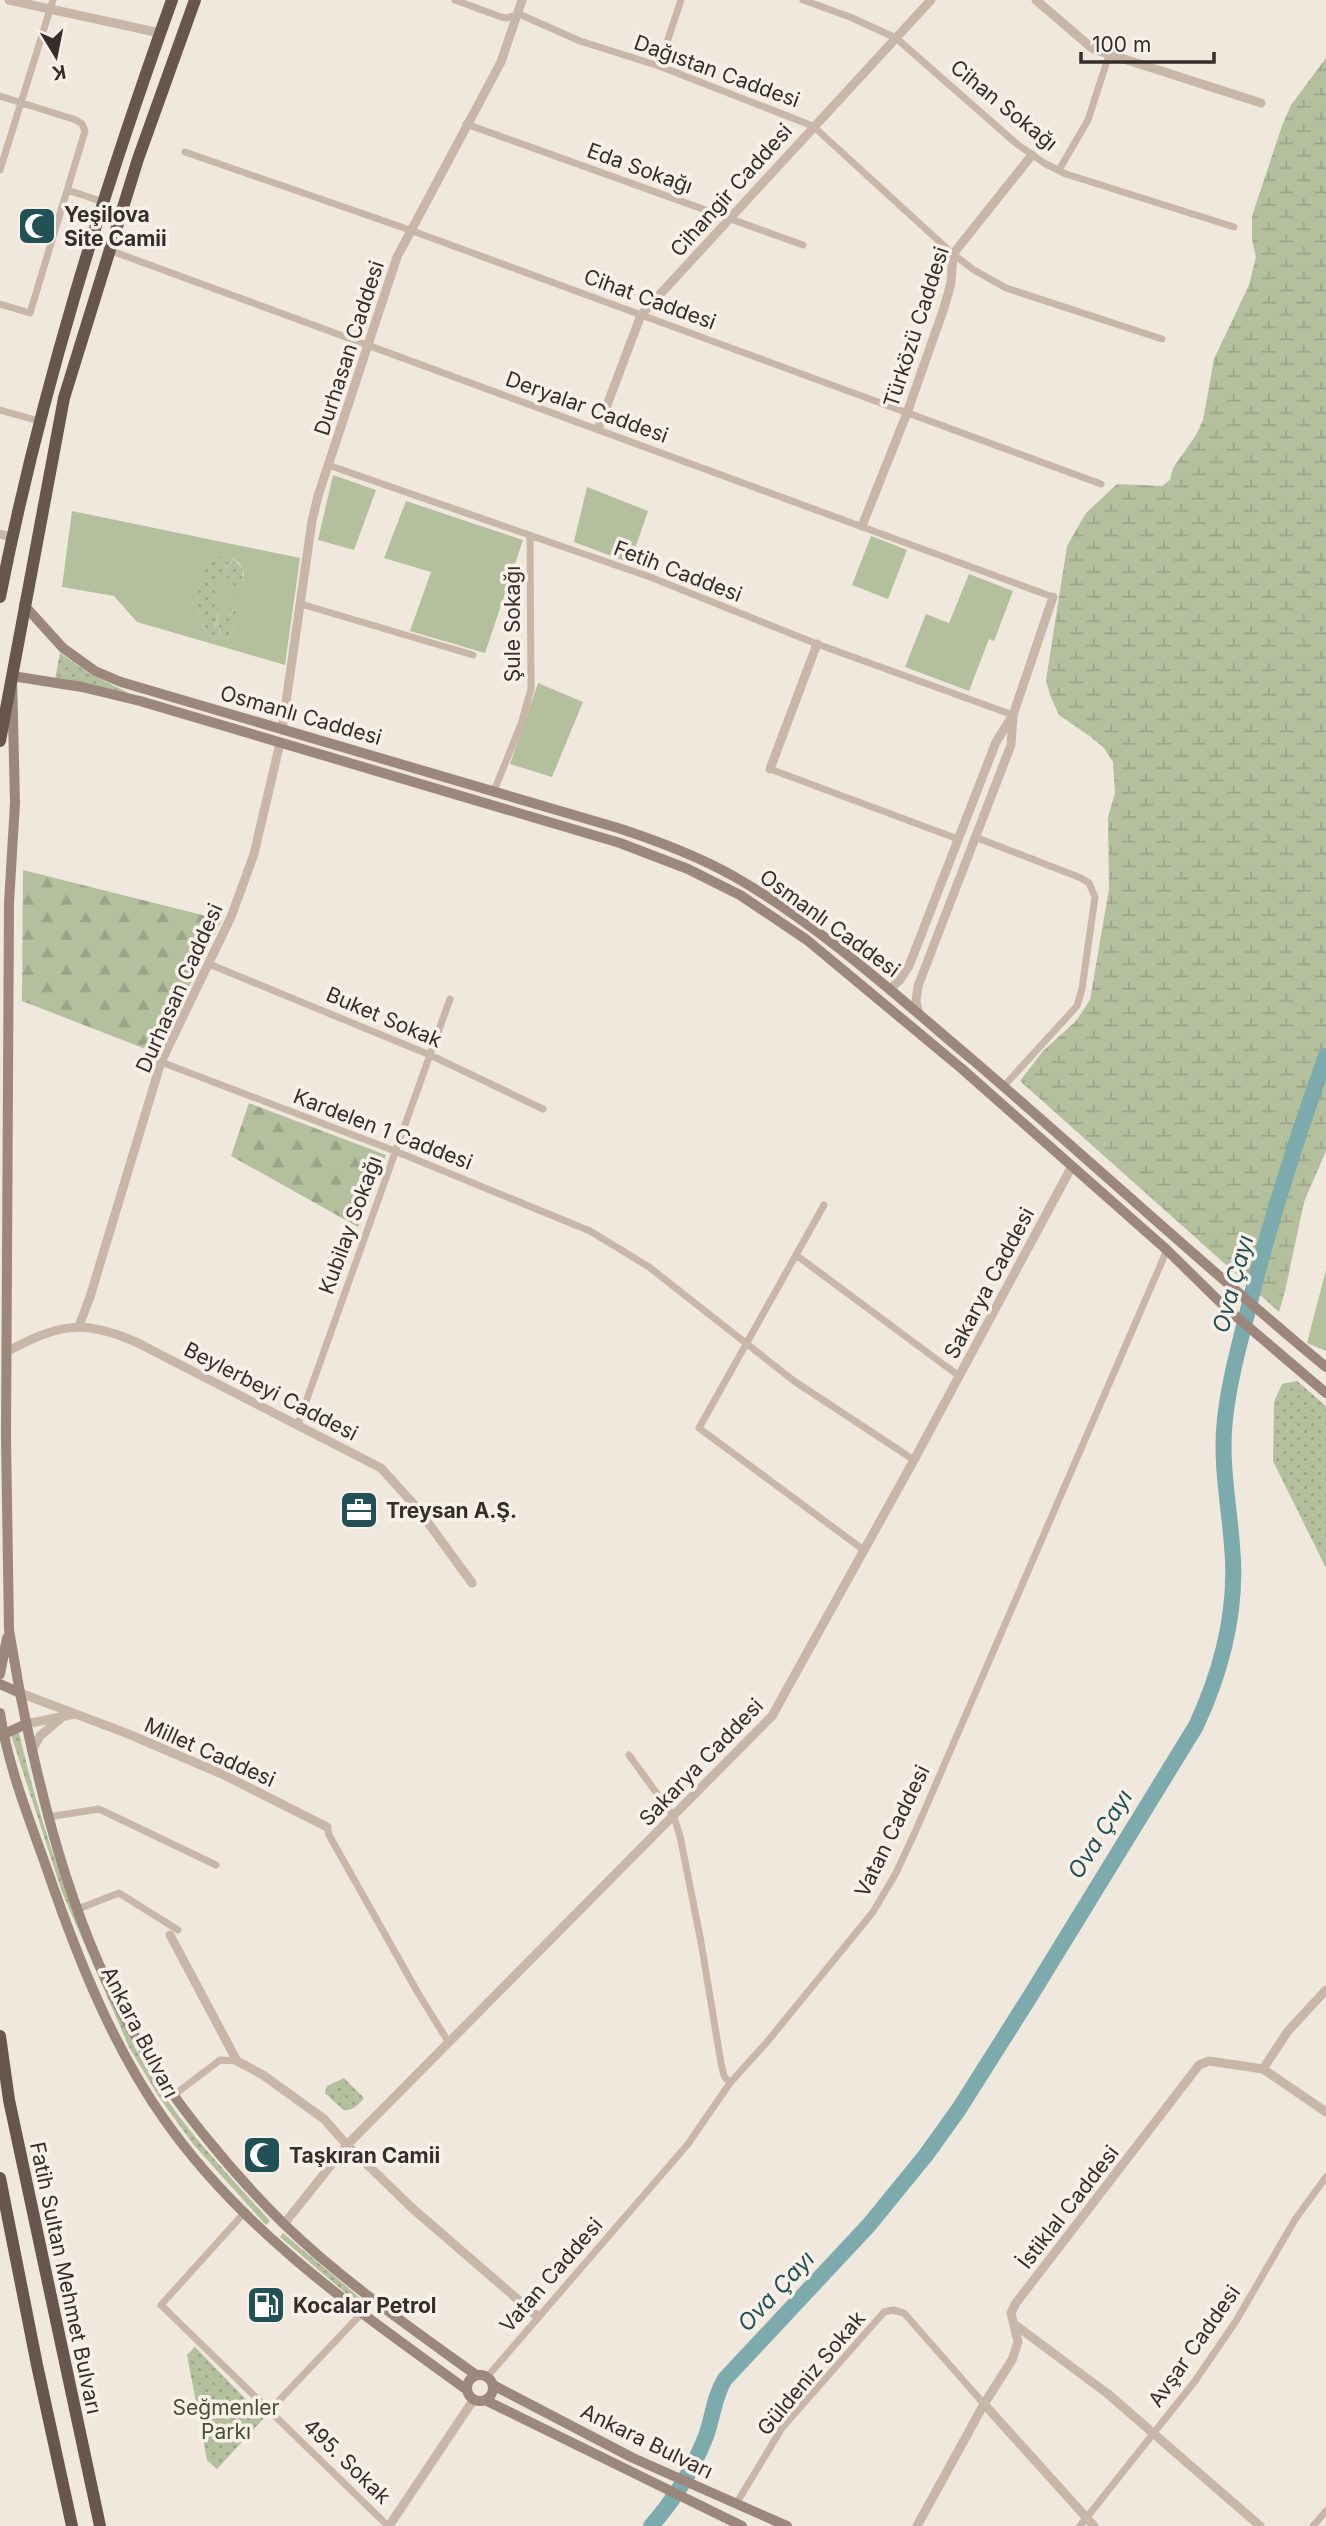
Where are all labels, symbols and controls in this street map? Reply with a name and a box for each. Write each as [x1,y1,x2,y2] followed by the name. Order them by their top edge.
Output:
[21,21,91,91] north arrow
[1081,21,1214,65] scale bar
[631,29,803,113] street label: Dağıstan Caddesi
[1092,32,1151,57] text: 100 m
[946,54,1062,156] street label: Cihan Sokağı
[50,60,68,85] text: K
[665,118,797,262] street label: Cihangir Caddesi
[584,137,696,199] street label: Eda Sokağı
[64,202,167,251] place label: Yeşilova Site Camii
[16,205,58,247] mosque icon: Yeşilova Site Camii
[878,243,954,411] street label: Türközü Caddesi
[309,257,389,439] street label: Durhasan Caddesi
[581,264,719,334] street label: Cihat Caddesi
[502,366,672,448] street label: Deryalar Caddesi
[610,535,746,607] street label: Fetih Caddesi
[500,566,525,682] street label: Şule Sokağı
[217,680,385,750] street label: Osmanlı Caddesi
[755,864,905,982] street label: Osmanlı Caddesi
[130,900,228,1076] street label: Durhasan Caddesi
[322,981,446,1053] street label: Buket Sokak
[290,1083,476,1175] street label: Kardelen 1 Caddesi
[313,1152,387,1298] street label: Kubilay Sokağı
[939,1203,1039,1363] street label: Sakarya Caddesi
[1207,1232,1259,1336] water label: Ova Çayı
[180,1336,362,1446] street label: Beylerbeyi Caddesi
[338,1489,380,1531] office icon: Treysan A.Ş.
[386,1498,517,1523] place label: Treysan A.Ş.
[634,1693,768,1831] street label: Sakarya Caddesi
[141,1712,279,1792] street label: Millet Caddesi
[849,1761,935,1901] street label: Vatan Caddesi
[1062,1784,1138,1884] water label: Ova Çayı
[96,1962,184,2102] street label: Ankara Bulvarı
[241,2134,283,2176] mosque icon: Taşkıran Camii
[25,2140,107,2416] street label: Fatih Sultan Mehmet Bulvarı
[1011,2140,1124,2274] street label: İstiklal Caddesi
[289,2143,440,2168] place label: Taşkıran Camii
[494,2213,608,2337] street label: Vatan Caddesi
[732,2245,820,2337] water label: Ova Çayı
[1143,2280,1245,2412] street label: Avşar Caddesi
[245,2284,287,2326] fuel station icon: Kocalar Petrol
[293,2293,437,2318] place label: Kocalar Petrol
[752,2306,870,2440] street label: Güldeniz Sokak
[173,2395,280,2444] park label: Seğmenler Parkı
[577,2398,717,2484] street label: Ankara Bulvarı
[298,2413,396,2509] street label: 495. Sokak

